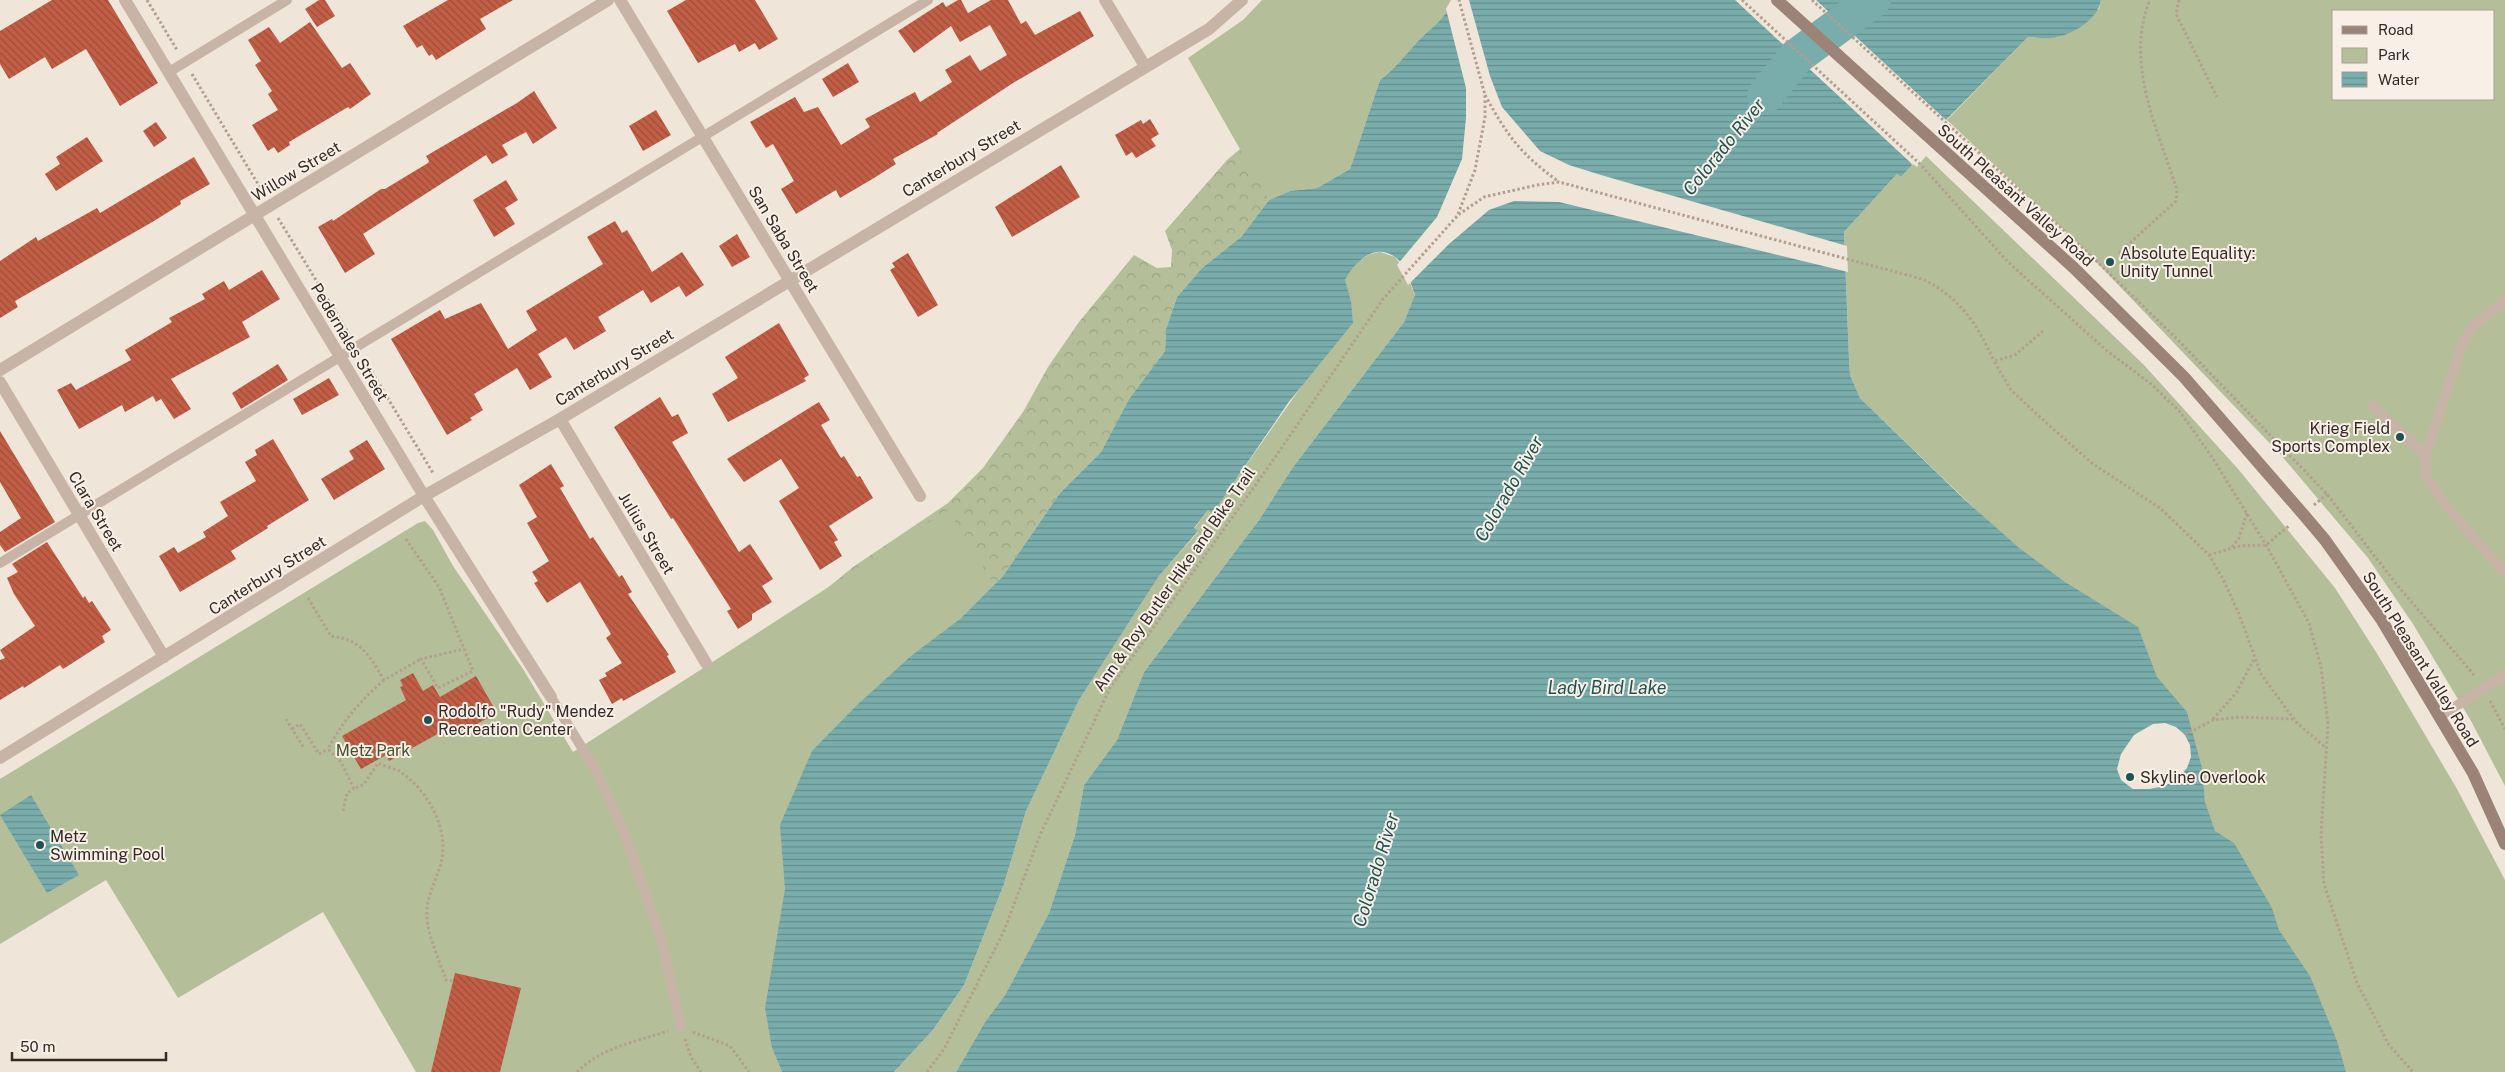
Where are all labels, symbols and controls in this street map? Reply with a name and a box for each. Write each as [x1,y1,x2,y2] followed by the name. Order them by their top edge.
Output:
[2332,10,2495,100] legend
[2378,21,2414,38] text: Road
[2378,46,2410,63] text: Park
[2378,71,2420,88] text: Water
[1678,94,1769,199] water label: Colorado River
[899,116,1024,201] street label: Canterbury Street
[1934,120,2098,271] street label: South Pleasant Valley Road
[248,137,344,205] street label: Willow Street
[744,182,823,296] street label: San Saba Street
[2120,244,2255,281] place label: Absolute Equality: Unity Tunnel
[2104,256,2116,268] marker: Absolute Equality: Unity Tunnel
[307,280,392,405] street label: Pedernales Street
[552,325,677,410] street label: Canterbury Street
[2271,419,2390,456] place label: Krieg Field Sports Complex
[2394,431,2406,443] marker: Krieg Field Sports Complex
[1470,432,1547,545] water label: Colorado River
[1089,464,1259,695] street label: Ann & Roy Butler Hike and Bike Trail
[64,468,127,555] street label: Clara Street
[615,489,678,578] street label: Julius Street
[205,532,329,619] street label: Canterbury Street
[2359,568,2483,751] street label: South Pleasant Valley Road
[1547,677,1667,698] water label: Lady Bird Lake
[438,702,614,739] place label: Rodolfo "Rudy" Mendez Recreation Center
[422,714,434,726] marker: Rodolfo "Rudy" Mendez Recreation Center
[336,741,410,760] park label: Metz Park
[2140,768,2266,787] place label: Skyline Overlook
[2124,771,2136,783] marker: Skyline Overlook
[1348,810,1403,929] water label: Colorado River
[50,827,165,864] place label: Metz Swimming Pool
[34,839,46,851] marker: Metz Swimming Pool
[12,1030,166,1062] scale bar
[20,1038,55,1055] text: 50 m

